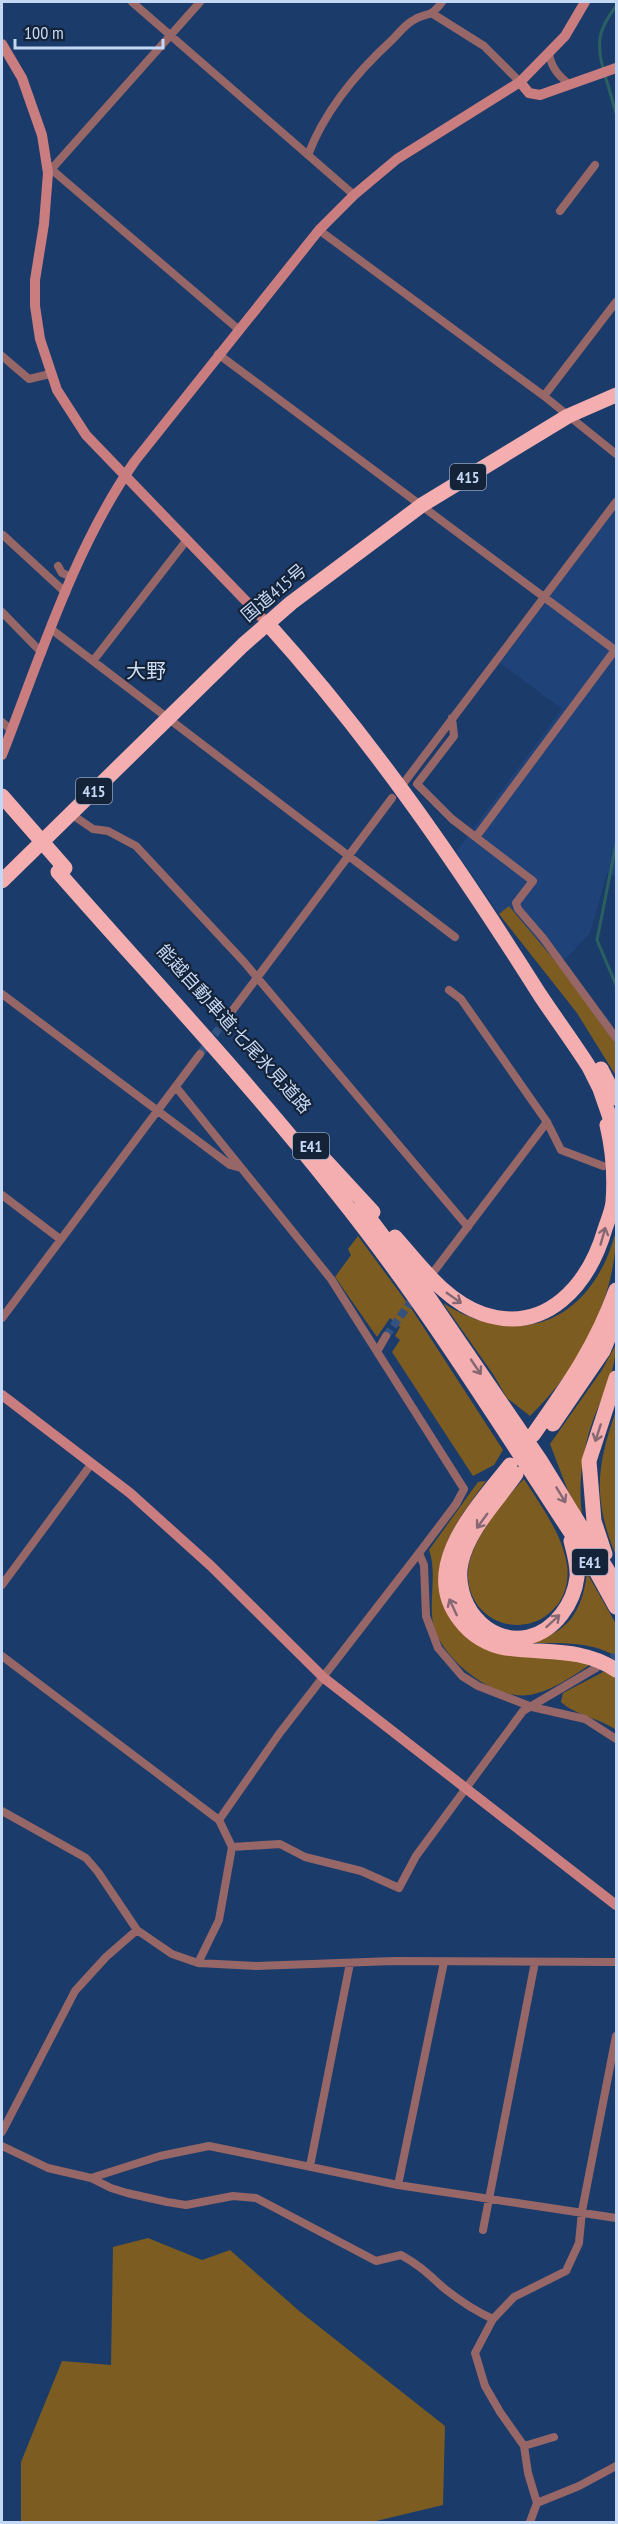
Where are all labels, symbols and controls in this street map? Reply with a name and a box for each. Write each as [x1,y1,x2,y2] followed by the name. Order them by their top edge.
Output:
[15,12,164,50] scale bar
[24,21,64,44] text: 100 m
[450,464,486,490] road number: 415
[236,559,311,627] street label: 国道415号
[126,658,166,684] district label: 大野
[76,778,112,804] road number: 415
[152,939,316,1118] street label: 能越自動車道;七尾氷見道路
[293,1133,329,1159] road number: E41
[598,1227,609,1246] one-way arrow
[446,1292,462,1304] one-way arrow
[470,1358,482,1374] one-way arrow
[591,1423,602,1442] one-way arrow
[555,1486,567,1503] one-way arrow
[476,1513,488,1529] one-way arrow
[572,1549,608,1575] road number: E41
[447,1599,458,1617] one-way arrow
[546,1614,561,1628] one-way arrow

